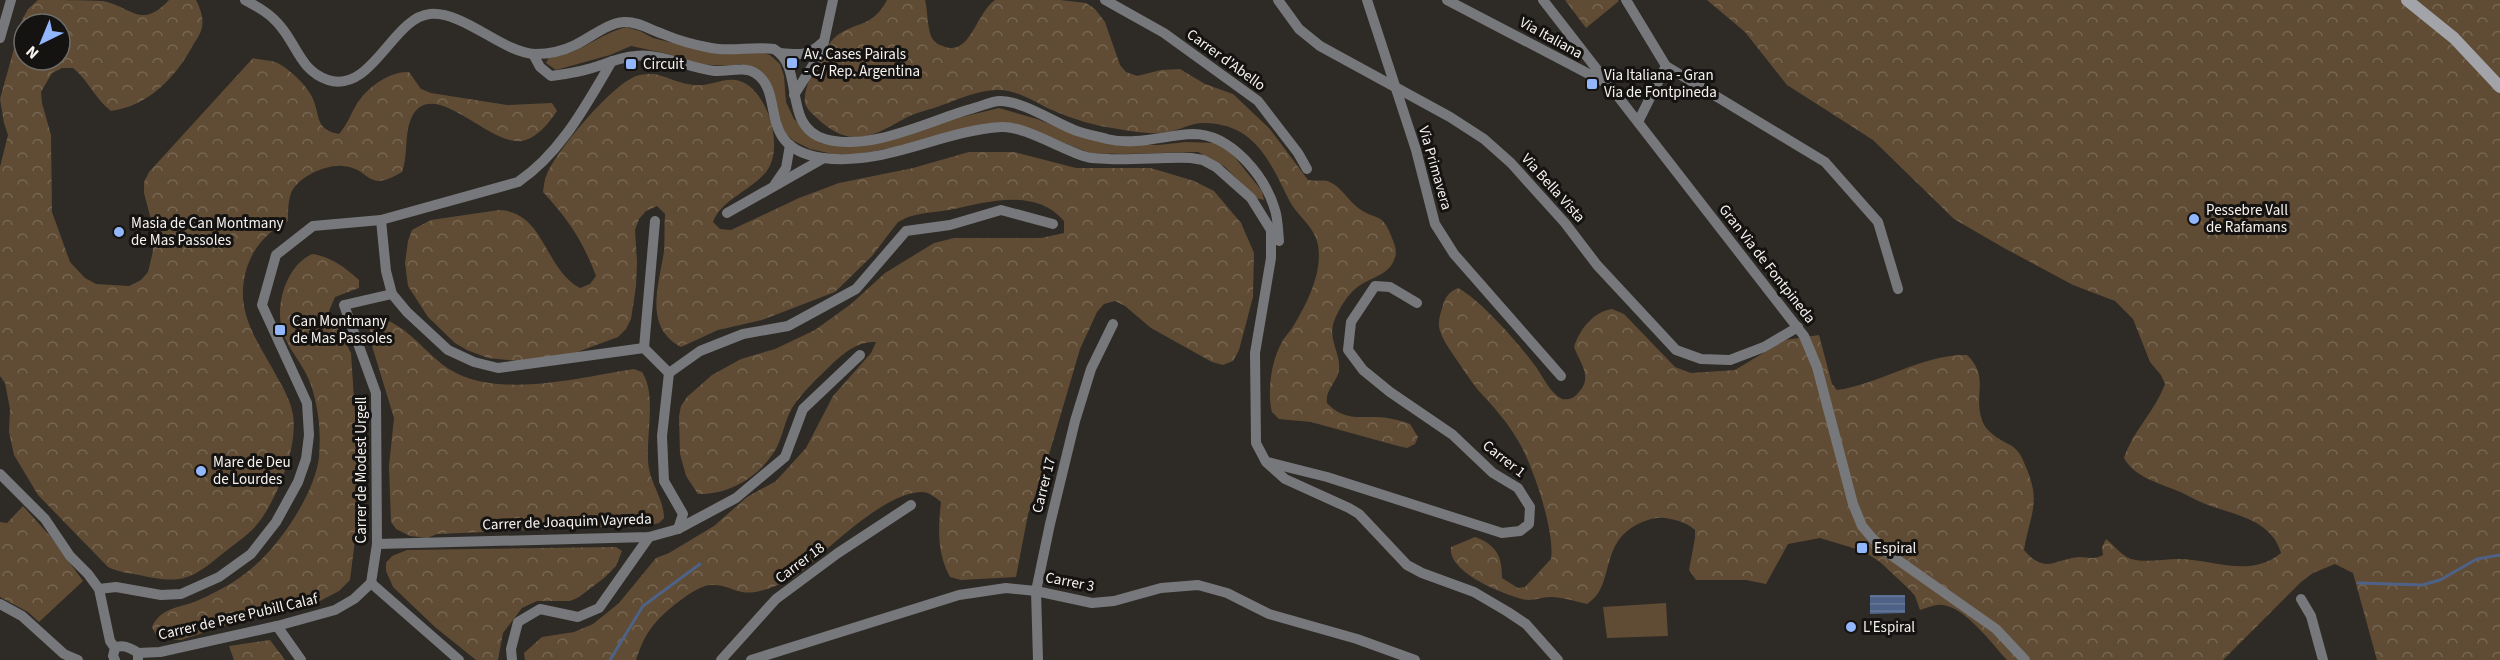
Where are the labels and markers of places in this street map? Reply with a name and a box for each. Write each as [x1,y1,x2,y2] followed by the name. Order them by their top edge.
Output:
[804,44,920,82] place label: Av. Cases Pairals - C/ Rep. Argentina
[643,54,684,75] place label: Circuit
[785,56,799,70] marker: Av. Cases Pairals - C/ Rep. Argentina
[624,57,638,71] marker: Circuit
[1604,65,1717,103] place label: Via Italiana - Gran Via de Fontpineda
[1585,77,1599,91] marker: Via Italiana - Gran Via de Fontpineda
[2206,200,2288,238] place label: Pessebre Vall de Rafamans
[2187,212,2201,226] marker: Pessebre Vall de Rafamans
[131,213,284,251] place label: Masia de Can Montmany de Mas Passoles
[112,225,126,239] marker: Masia de Can Montmany de Mas Passoles
[292,311,392,349] place label: Can Montmany de Mas Passoles
[273,323,287,337] marker: Can Montmany de Mas Passoles
[213,452,291,490] place label: Mare de Deu de Lourdes
[194,464,208,478] marker: Mare de Deu de Lourdes
[1874,538,1917,559] place label: Espiral
[1855,541,1869,555] marker: Espiral
[1863,617,1915,638] place label: L'Espiral
[1844,620,1858,634] marker: L'Espiral

